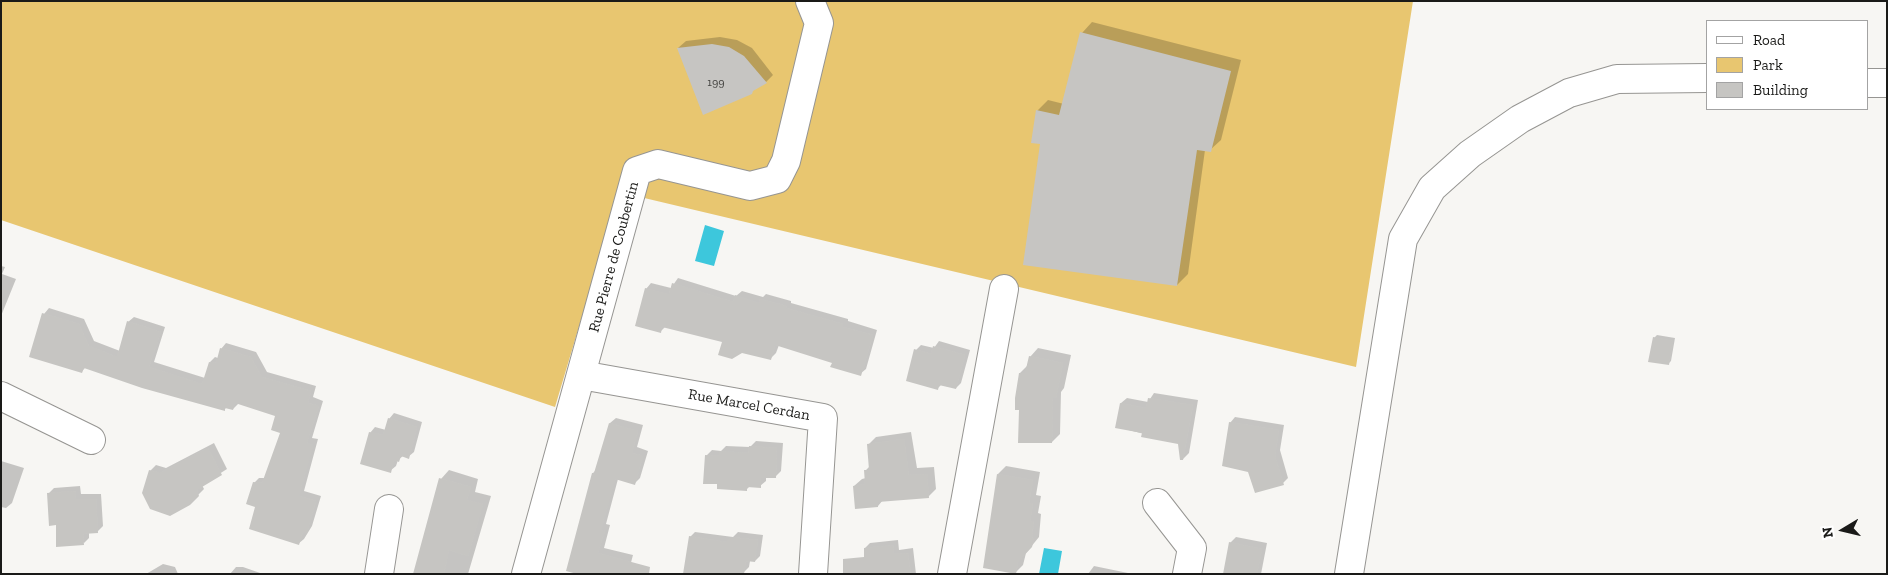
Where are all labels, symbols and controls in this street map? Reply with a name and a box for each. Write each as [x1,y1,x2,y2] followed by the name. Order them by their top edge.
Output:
[1706,20,1868,110] legend
[1753,31,1785,49] text: Road
[1753,56,1783,74] text: Park
[707,76,725,90] house number: 199
[1753,81,1808,99] text: Building
[585,180,643,334] street label: Rue Pierre de Coubertin
[687,385,811,425] street label: Rue Marcel Cerdan
[1818,505,1868,555] north arrow
[1818,526,1837,539] text: N

